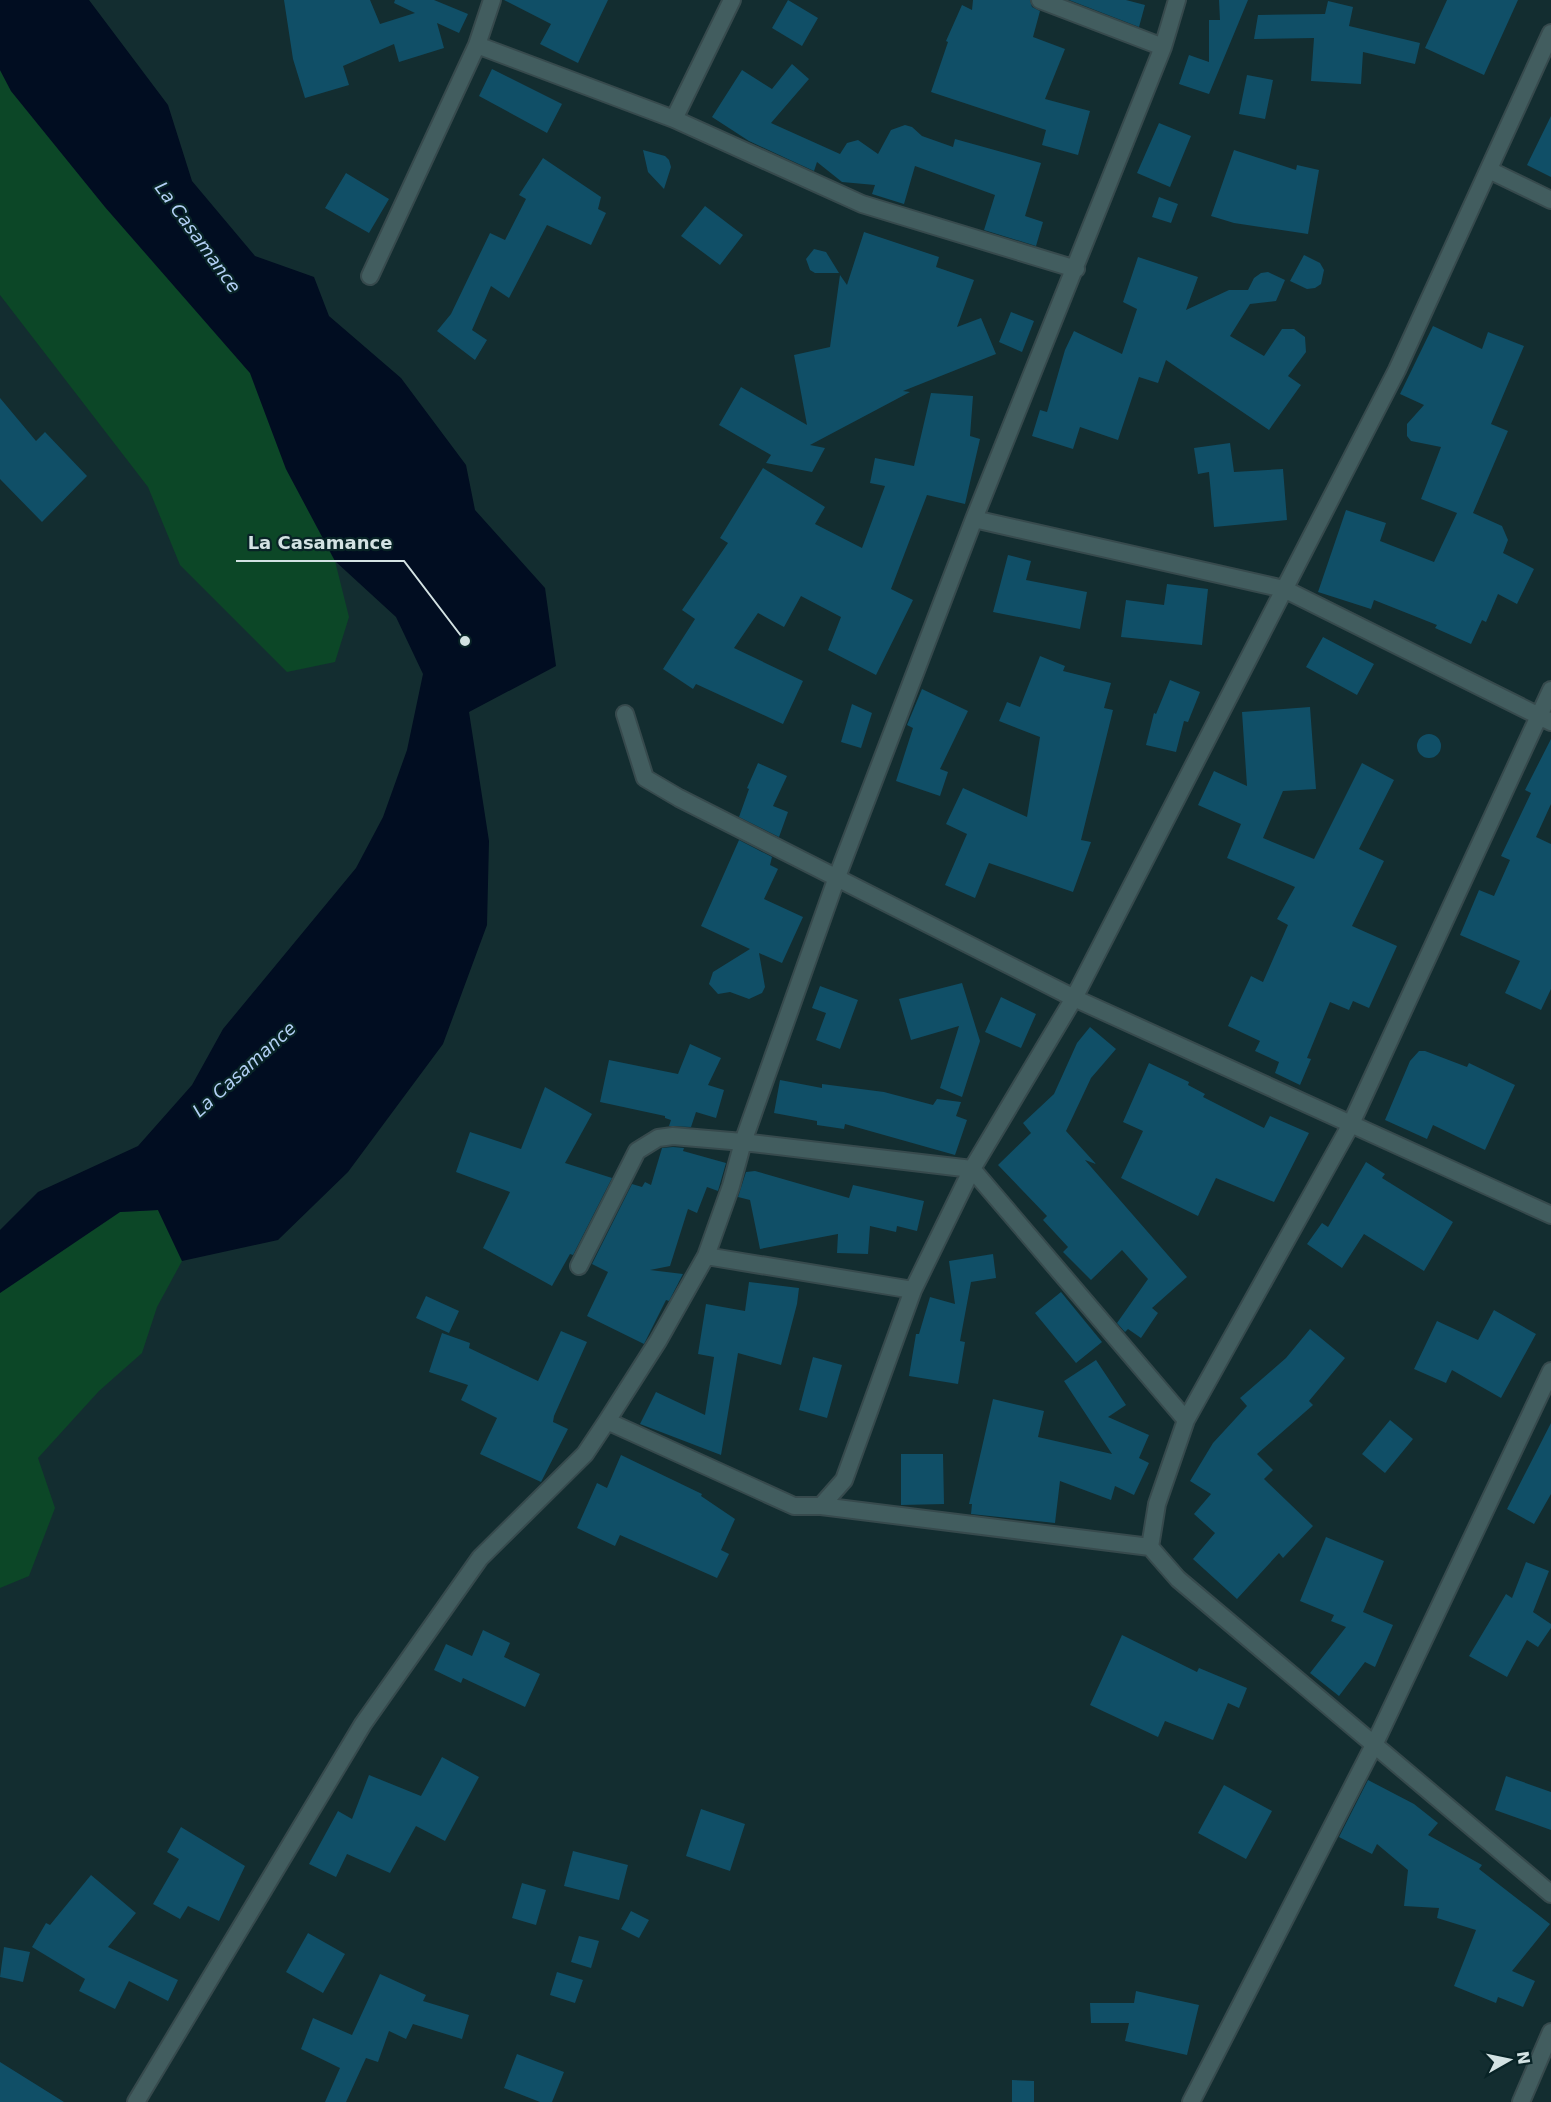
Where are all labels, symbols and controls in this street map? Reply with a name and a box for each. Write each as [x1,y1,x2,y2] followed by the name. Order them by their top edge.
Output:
[151,178,245,296] water label: La Casamance
[236,525,404,561] callout: La Casamance
[248,532,392,553] text: La Casamance
[188,1017,300,1121] water label: La Casamance
[1479,2030,1539,2090] north arrow
[1513,2050,1534,2066] text: N

